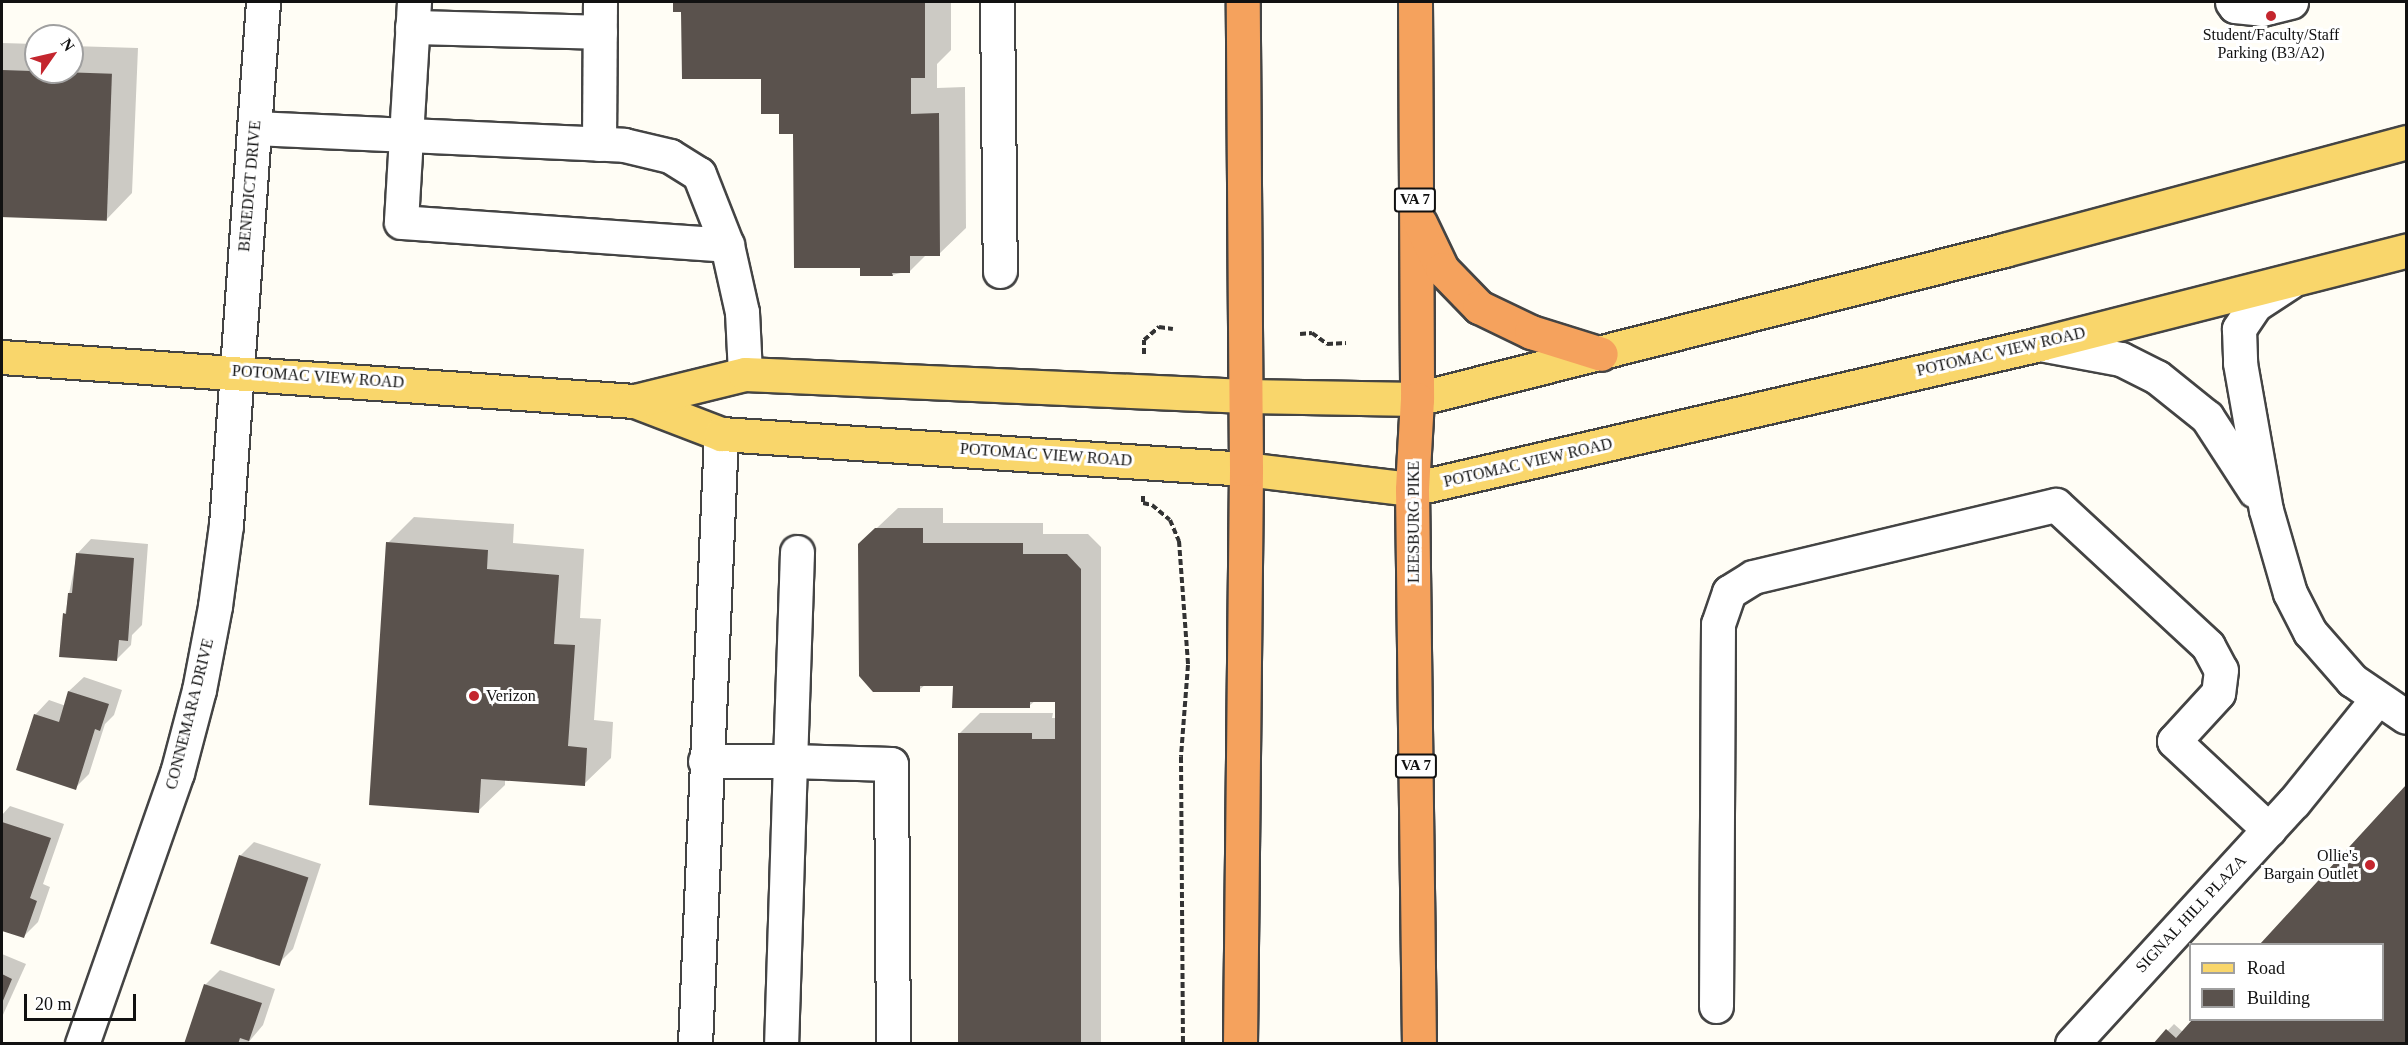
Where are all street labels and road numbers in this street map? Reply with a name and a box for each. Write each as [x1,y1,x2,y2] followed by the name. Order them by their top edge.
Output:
[235,119,265,253] street label: BENEDICT DRIVE
[1392,188,1438,212] road number: VA 7
[1915,323,2087,381] street label: POTOMAC VIEW ROAD
[231,361,405,393] street label: POTOMAC VIEW ROAD
[1442,434,1614,492] street label: POTOMAC VIEW ROAD
[959,439,1133,471] street label: POTOMAC VIEW ROAD
[1404,461,1424,583] street label: LEESBURG PIKE
[162,636,218,792] street label: CONNEMARA DRIVE
[1394,754,1438,778] road number: VA 7
[2131,851,2251,977] street label: SIGNAL HILL PLAZA

